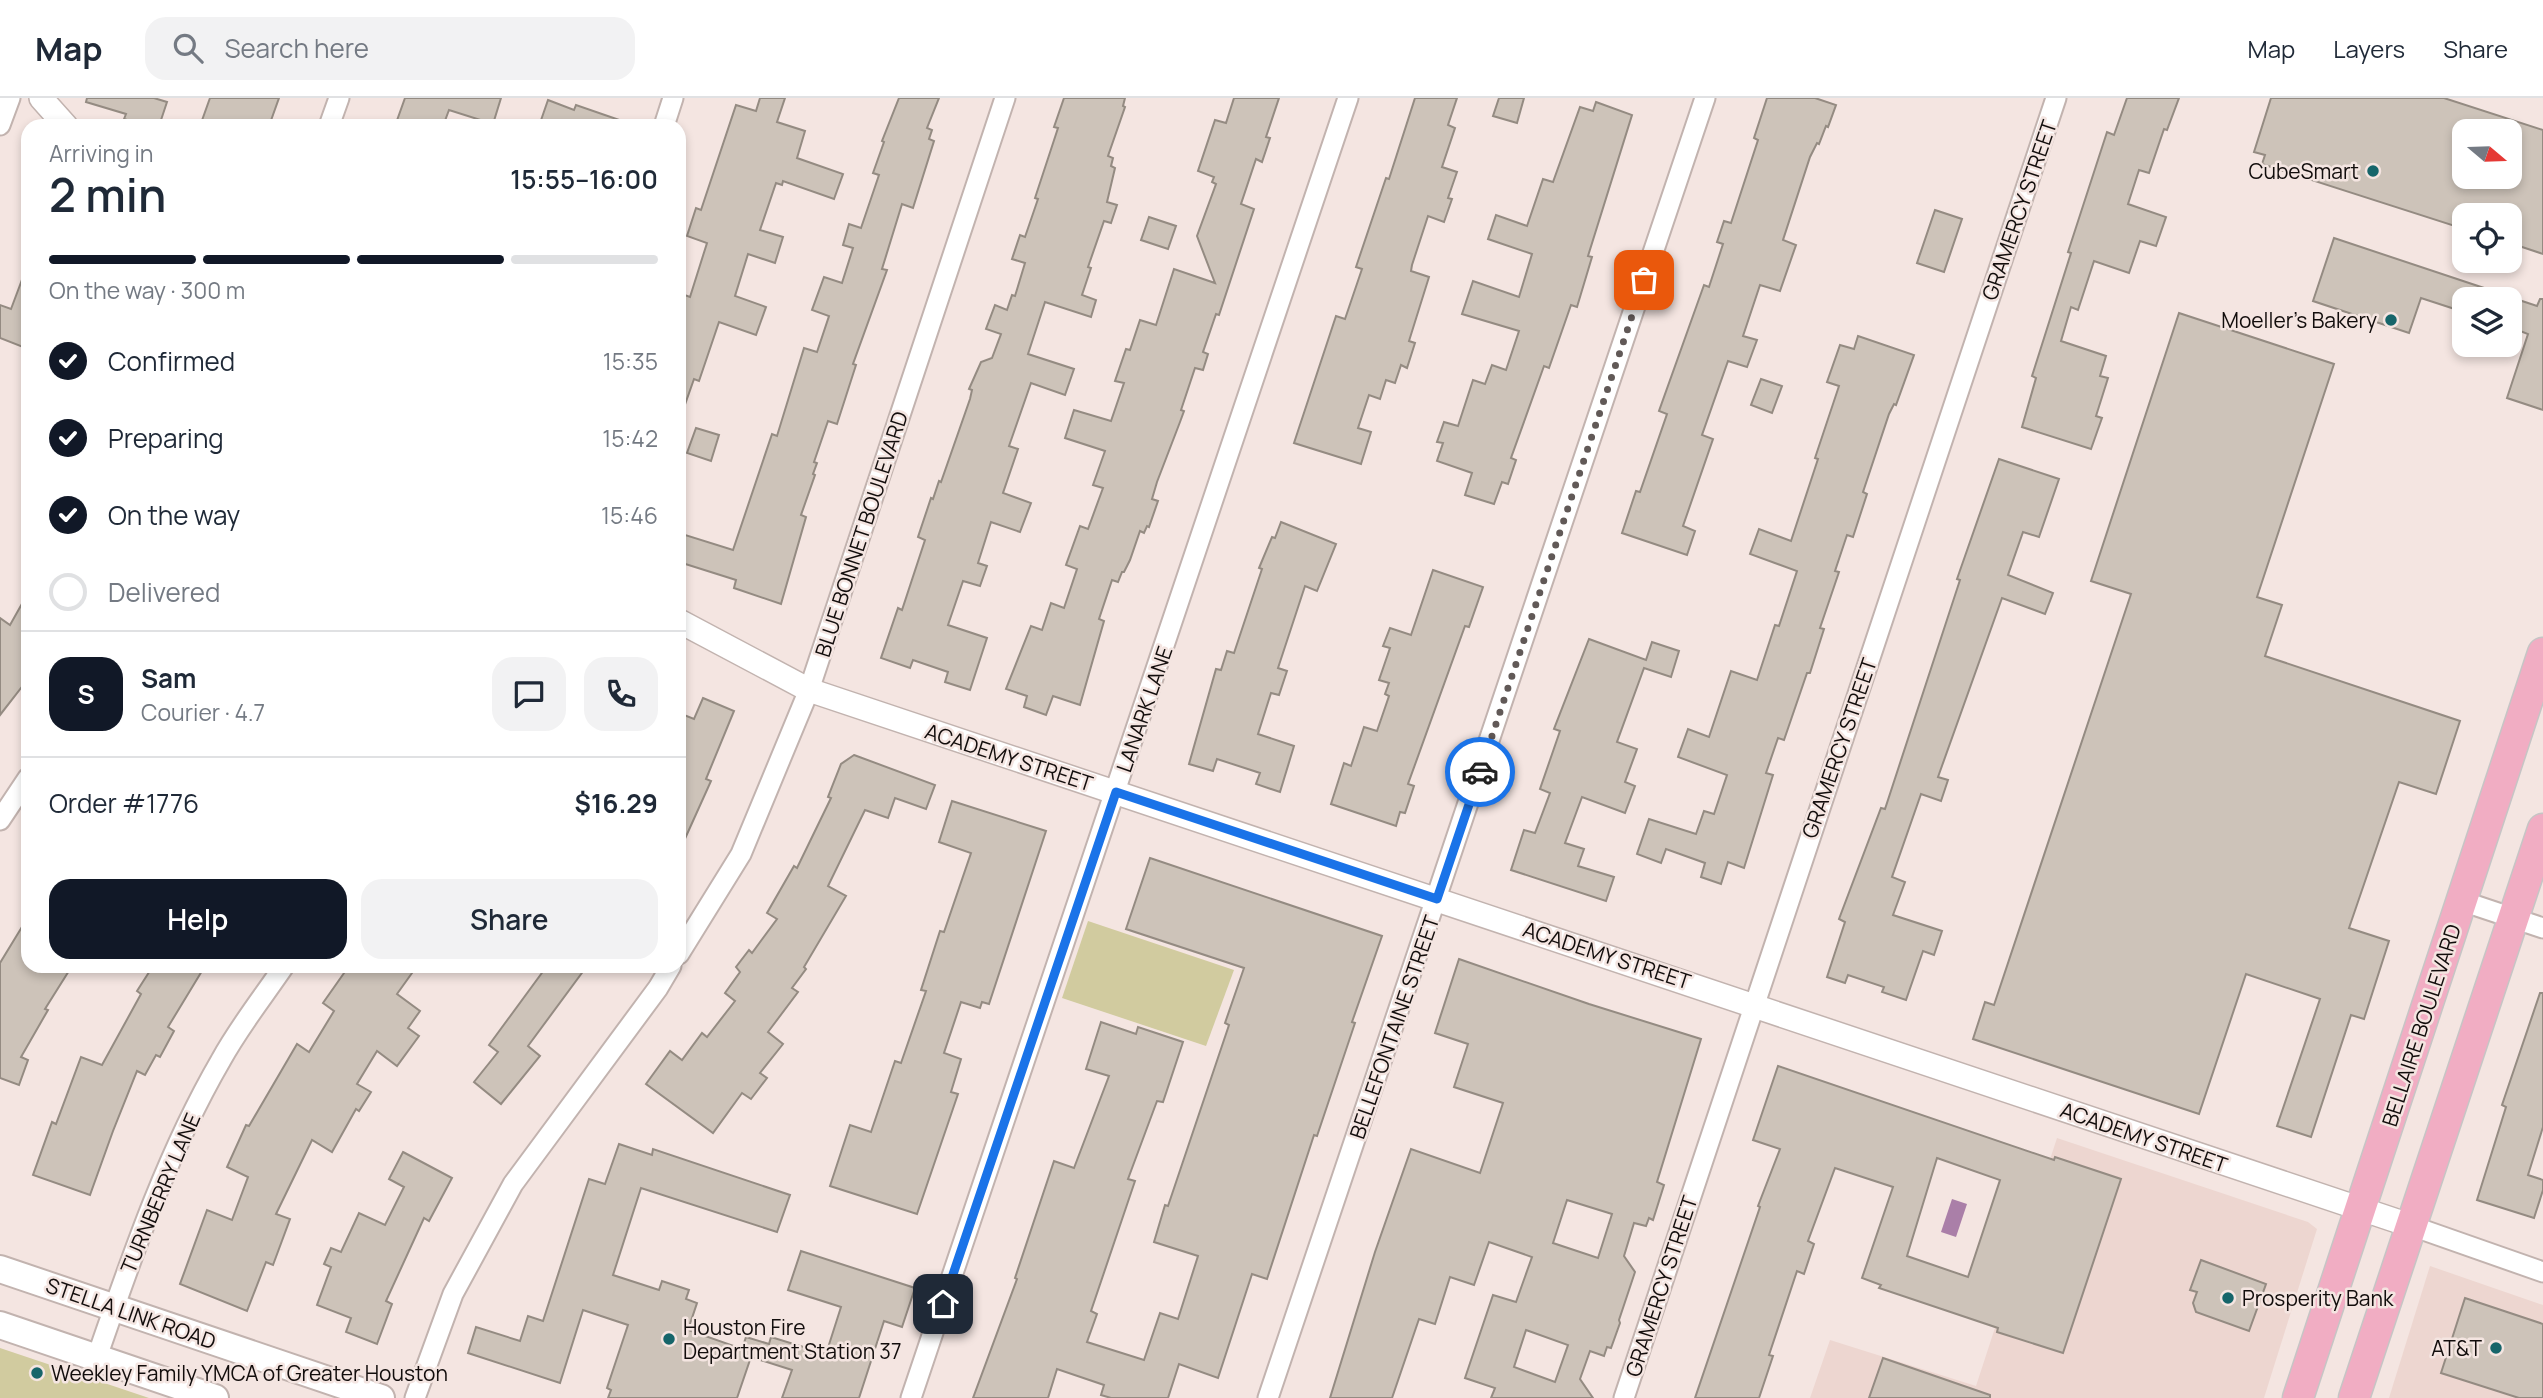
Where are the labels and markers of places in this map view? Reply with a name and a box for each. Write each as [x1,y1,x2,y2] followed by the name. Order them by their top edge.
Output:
[2248,157,2359,185] place label: CubeSmart
[2365,163,2381,179] marker: CubeSmart
[1614,250,1674,310] pin
[2221,306,2377,334] place label: Moeller's Bakery
[2383,312,2399,328] marker: Moeller's Bakery
[913,1274,973,1334] pin
[2242,1284,2394,1312] place label: Prosperity Bank
[2220,1290,2236,1306] marker: Prosperity Bank
[683,1313,902,1365] place label: Houston Fire Department Station 37
[661,1331,677,1347] marker: Houston Fire Department Station 37
[2431,1334,2482,1362] place label: AT&T
[2488,1340,2504,1356] marker: AT&T
[51,1359,448,1387] place label: Weekley Family YMCA of Greater Houston
[29,1365,45,1381] marker: Weekley Family YMCA of Greater Houston

